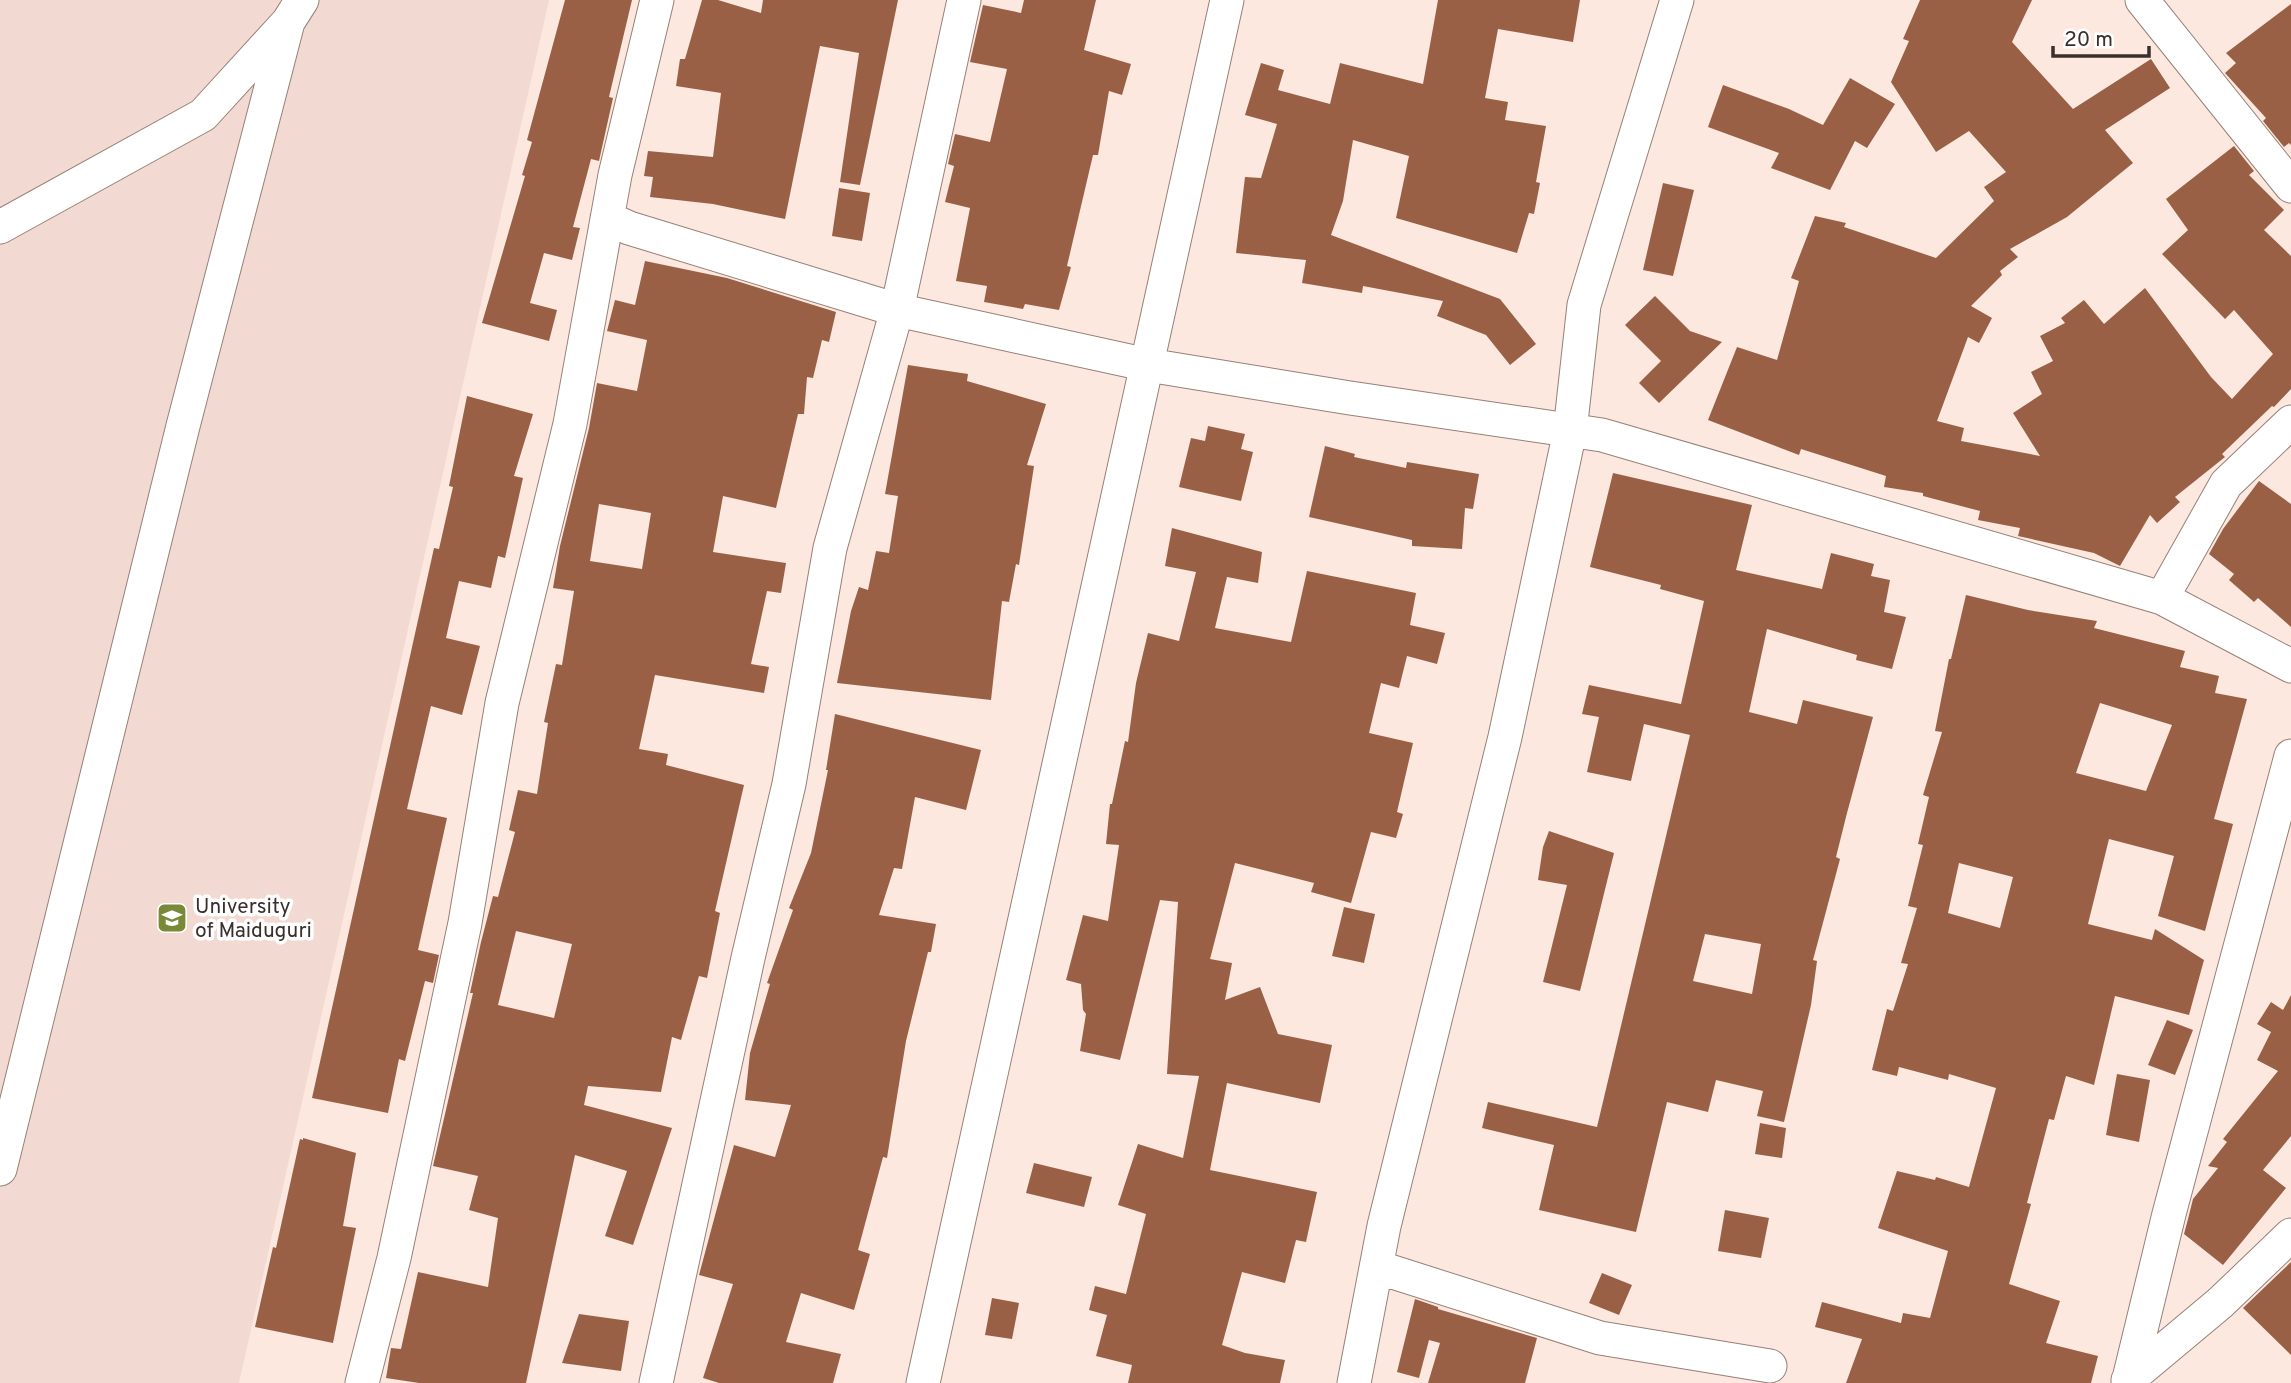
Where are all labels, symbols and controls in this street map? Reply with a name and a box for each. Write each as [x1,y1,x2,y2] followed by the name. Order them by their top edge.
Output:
[2053,14,2149,58] scale bar
[2064,27,2113,54] text: 20 m
[195,894,312,945] place label: University of Maiduguri
[155,901,189,935] school or university icon: University of Maiduguri

